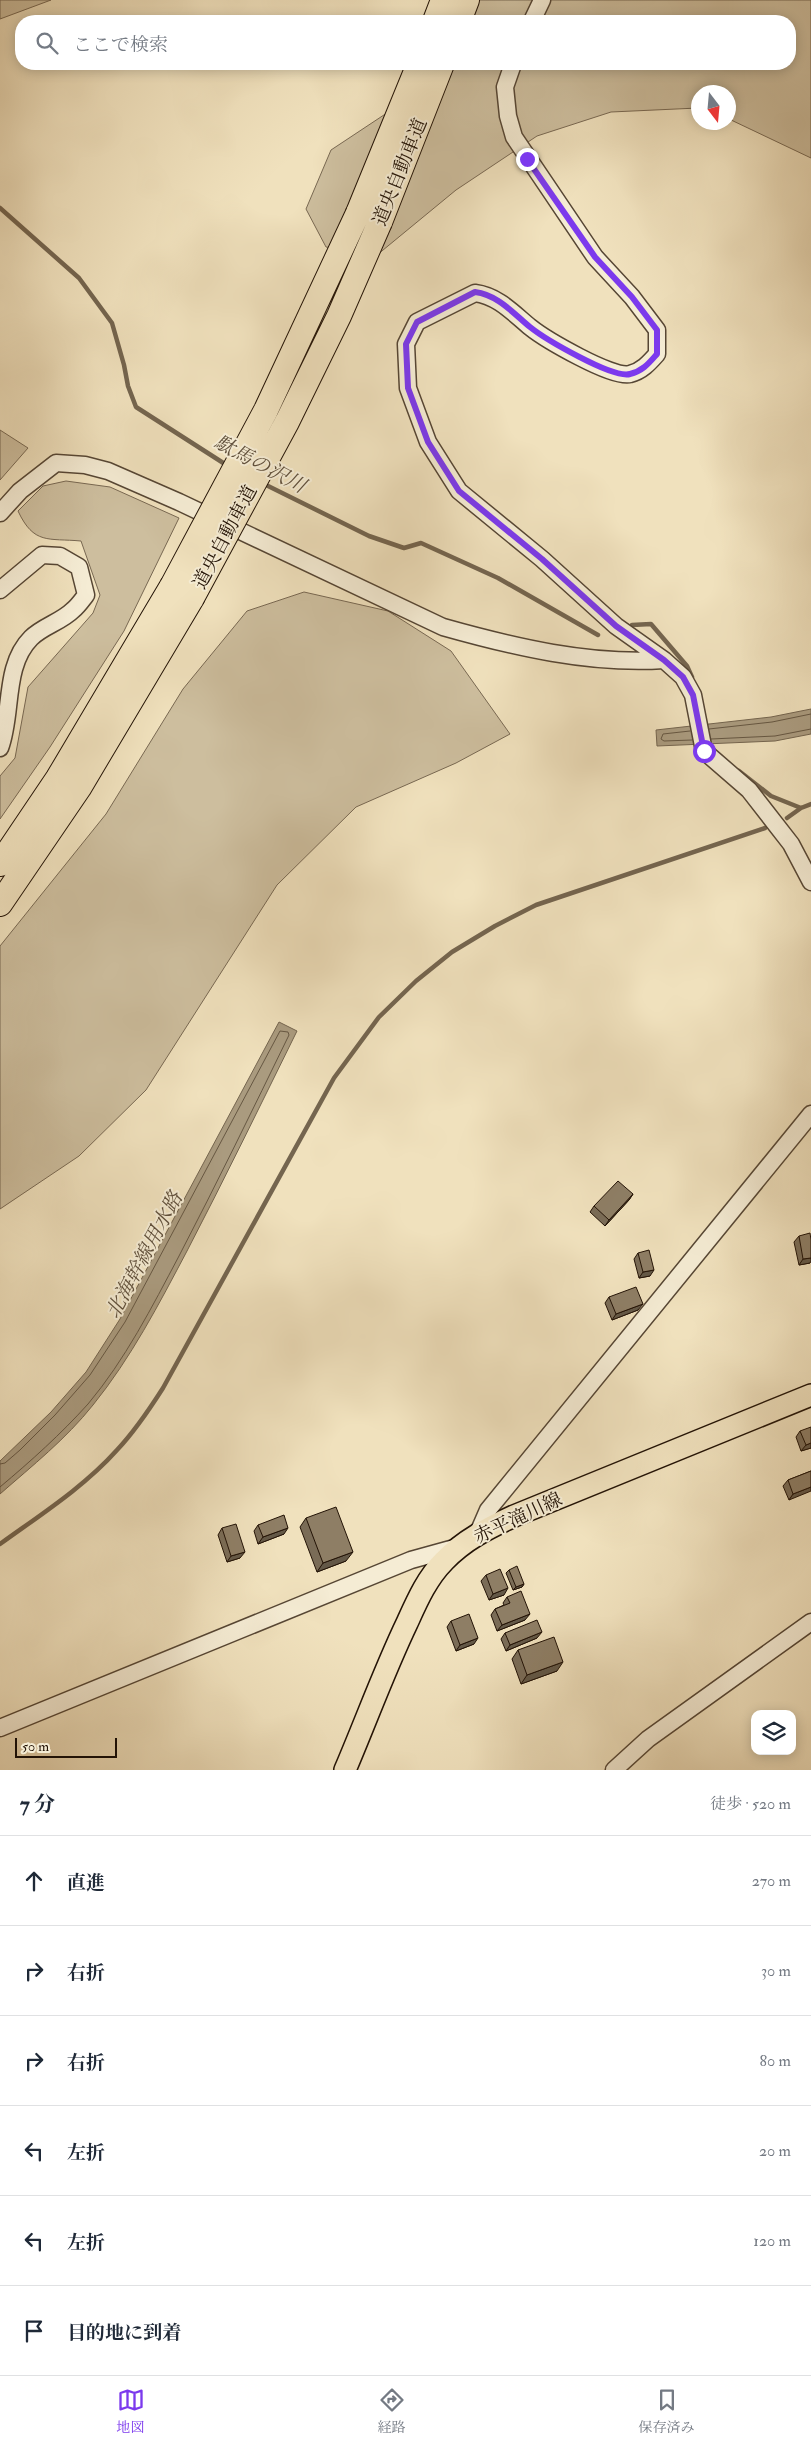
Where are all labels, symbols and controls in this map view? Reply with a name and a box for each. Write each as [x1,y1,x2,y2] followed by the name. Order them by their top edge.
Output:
[15,15,796,70] search box
[33,29,61,57] icon: search
[73,33,168,57] text: ここで検索
[691,85,736,130] north arrow
[368,115,432,229] street label: 道央自動車道
[516,148,539,171] route end
[210,429,312,499] water label: 駄馬の沢川
[188,481,262,593] street label: 道央自動車道
[693,740,716,763] route start
[100,1186,189,1323] water label: 北海幹線用水路
[470,1487,566,1549] street label: 赤平滝川線
[751,1710,796,1755] map controls
[751,1710,796,1755] button: layers
[15,1735,118,1758] scale bar
[22,1738,49,1755] text: 50 m
[20,1791,55,1818] text: 7 分
[710,1794,791,1814] text: 徒歩 · 520 m
[20,1867,48,1895] icon: ahead
[67,1871,105,1895] text: 直進
[752,1871,791,1891] text: 270 m
[20,1957,48,1985] icon: right
[67,1961,105,1985] text: 右折
[761,1961,791,1981] text: 30 m
[20,2047,48,2075] icon: right
[67,2051,105,2075] text: 右折
[760,2051,791,2071] text: 80 m
[20,2137,48,2165] icon: left
[67,2141,105,2165] text: 左折
[759,2141,791,2161] text: 20 m
[20,2227,48,2255] icon: left
[67,2231,105,2255] text: 左折
[753,2231,791,2251] text: 120 m
[20,2317,48,2345] icon: arrive
[67,2321,181,2345] text: 目的地に到着
[117,2386,145,2436] tab: 地図
[378,2386,406,2436] tab: 経路
[639,2386,695,2436] tab: 保存済み

